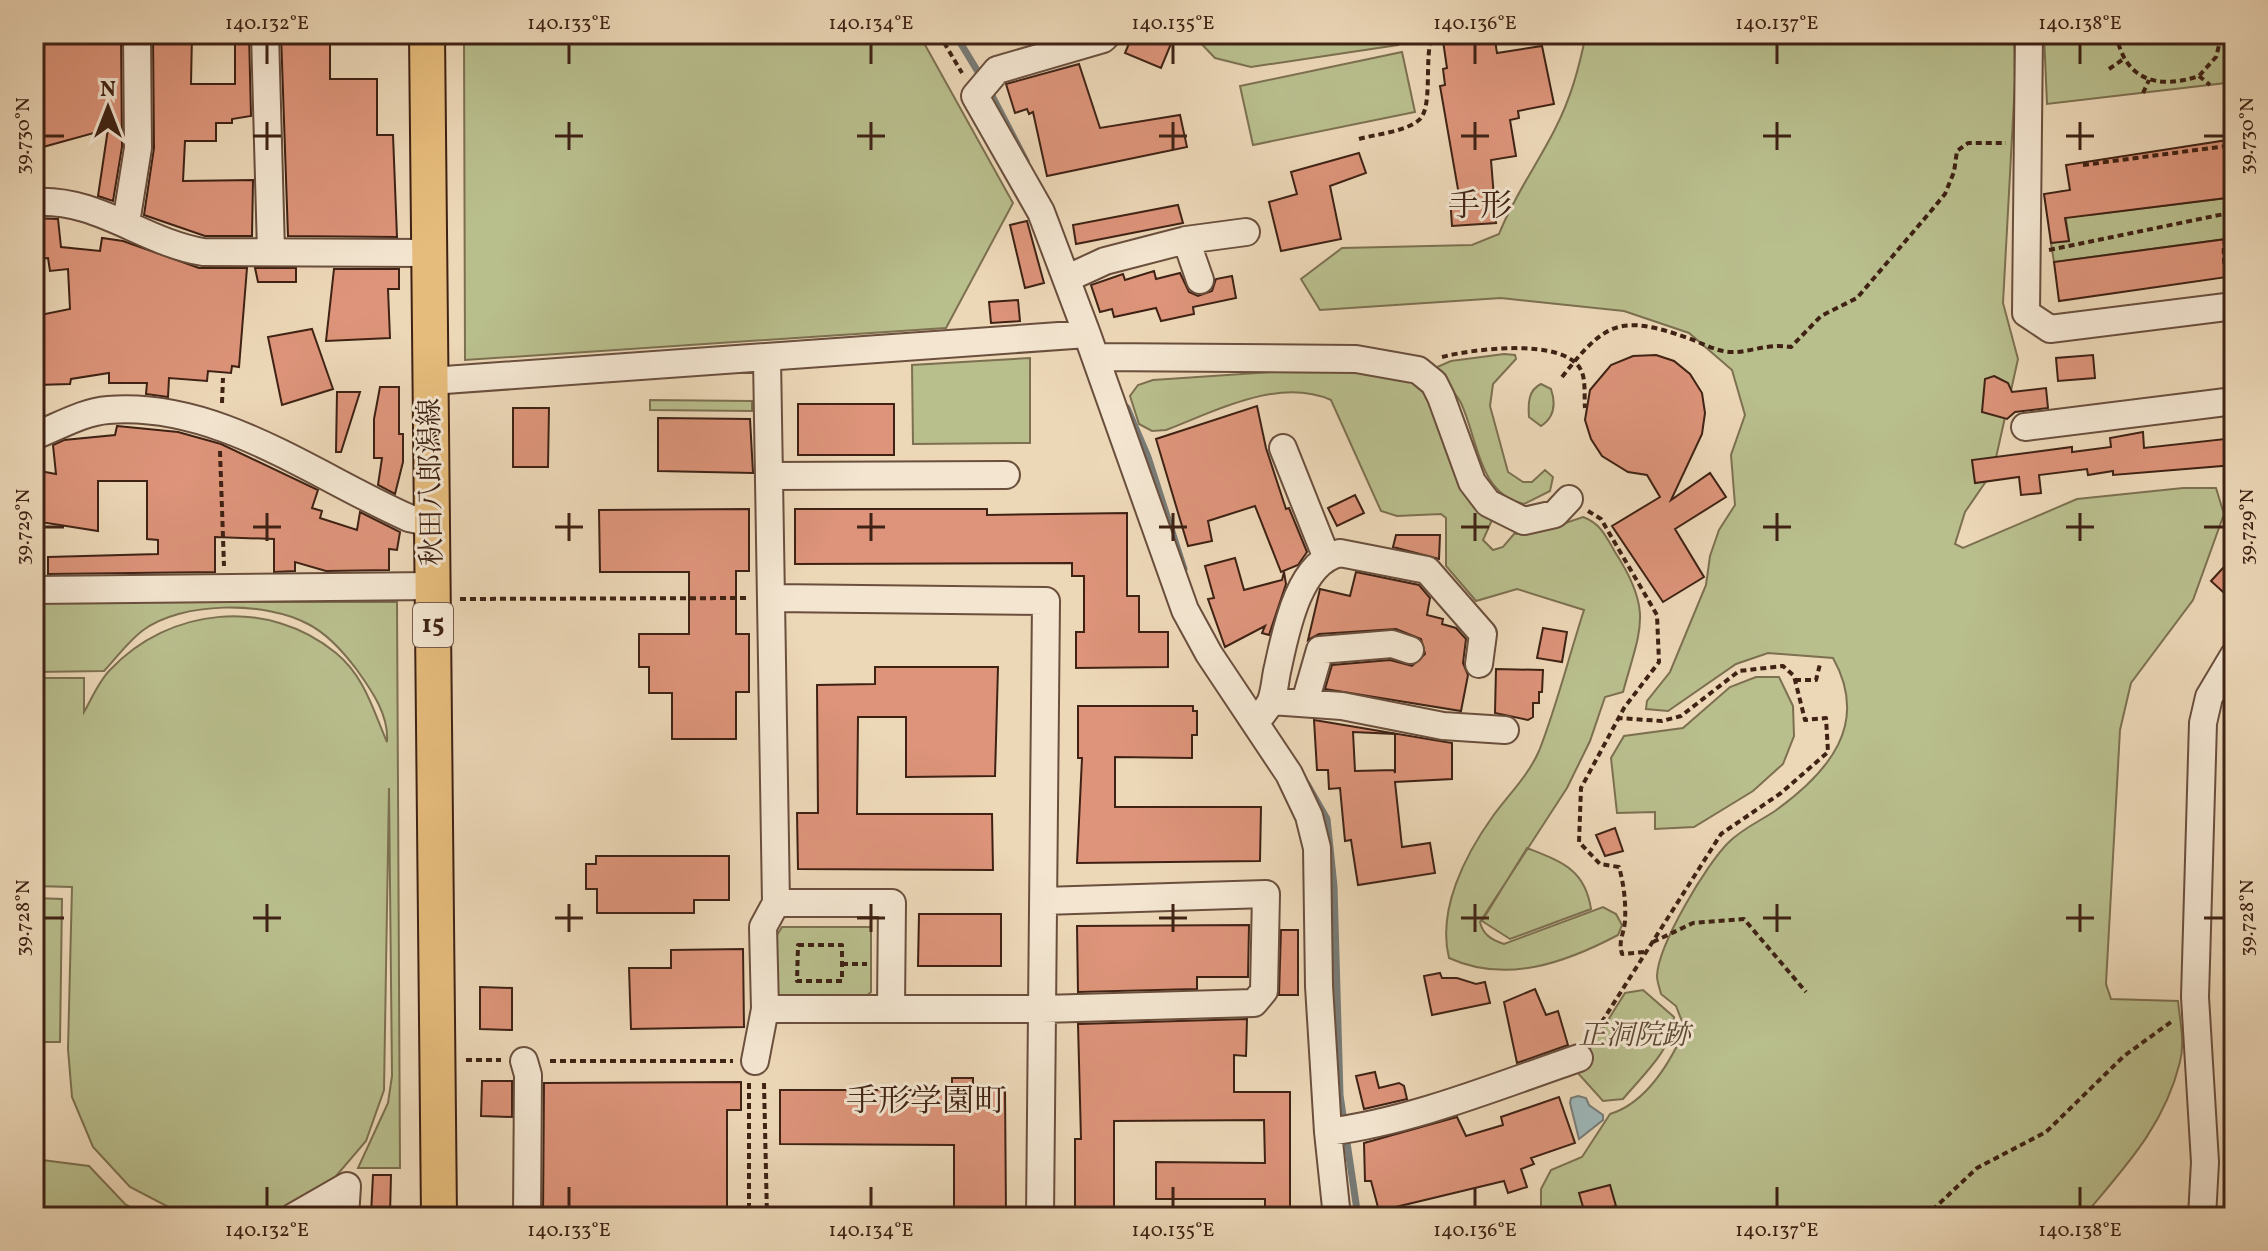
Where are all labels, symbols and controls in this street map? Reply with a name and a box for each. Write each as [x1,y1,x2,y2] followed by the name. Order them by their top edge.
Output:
[225,10,309,38] text: 140.132°E
[527,10,611,38] text: 140.133°E
[829,10,913,38] text: 140.134°E
[1131,10,1215,38] text: 140.135°E
[1433,10,1517,38] text: 140.136°E
[1735,10,1819,38] text: 140.137°E
[2038,10,2122,38] text: 140.138°E
[68,68,148,148] north arrow
[100,75,116,106] text: N
[10,97,38,175] text: 39.730°N
[2234,97,2262,175] text: 39.730°N
[1448,186,1512,230] district label: 手形
[411,398,453,566] street label: 秋田八郎潟線
[10,488,38,565] text: 39.729°N
[2234,488,2262,565] text: 39.729°N
[413,603,453,647] road number: 15
[10,879,38,957] text: 39.728°N
[2234,879,2262,957] text: 39.728°N
[1578,1017,1694,1056] park label: 正洞院跡
[846,1081,1006,1125] district label: 手形学園町
[225,1217,309,1245] text: 140.132°E
[527,1217,611,1245] text: 140.133°E
[829,1217,913,1245] text: 140.134°E
[1131,1217,1215,1245] text: 140.135°E
[1433,1217,1517,1245] text: 140.136°E
[1735,1217,1819,1245] text: 140.137°E
[2038,1217,2122,1245] text: 140.138°E

